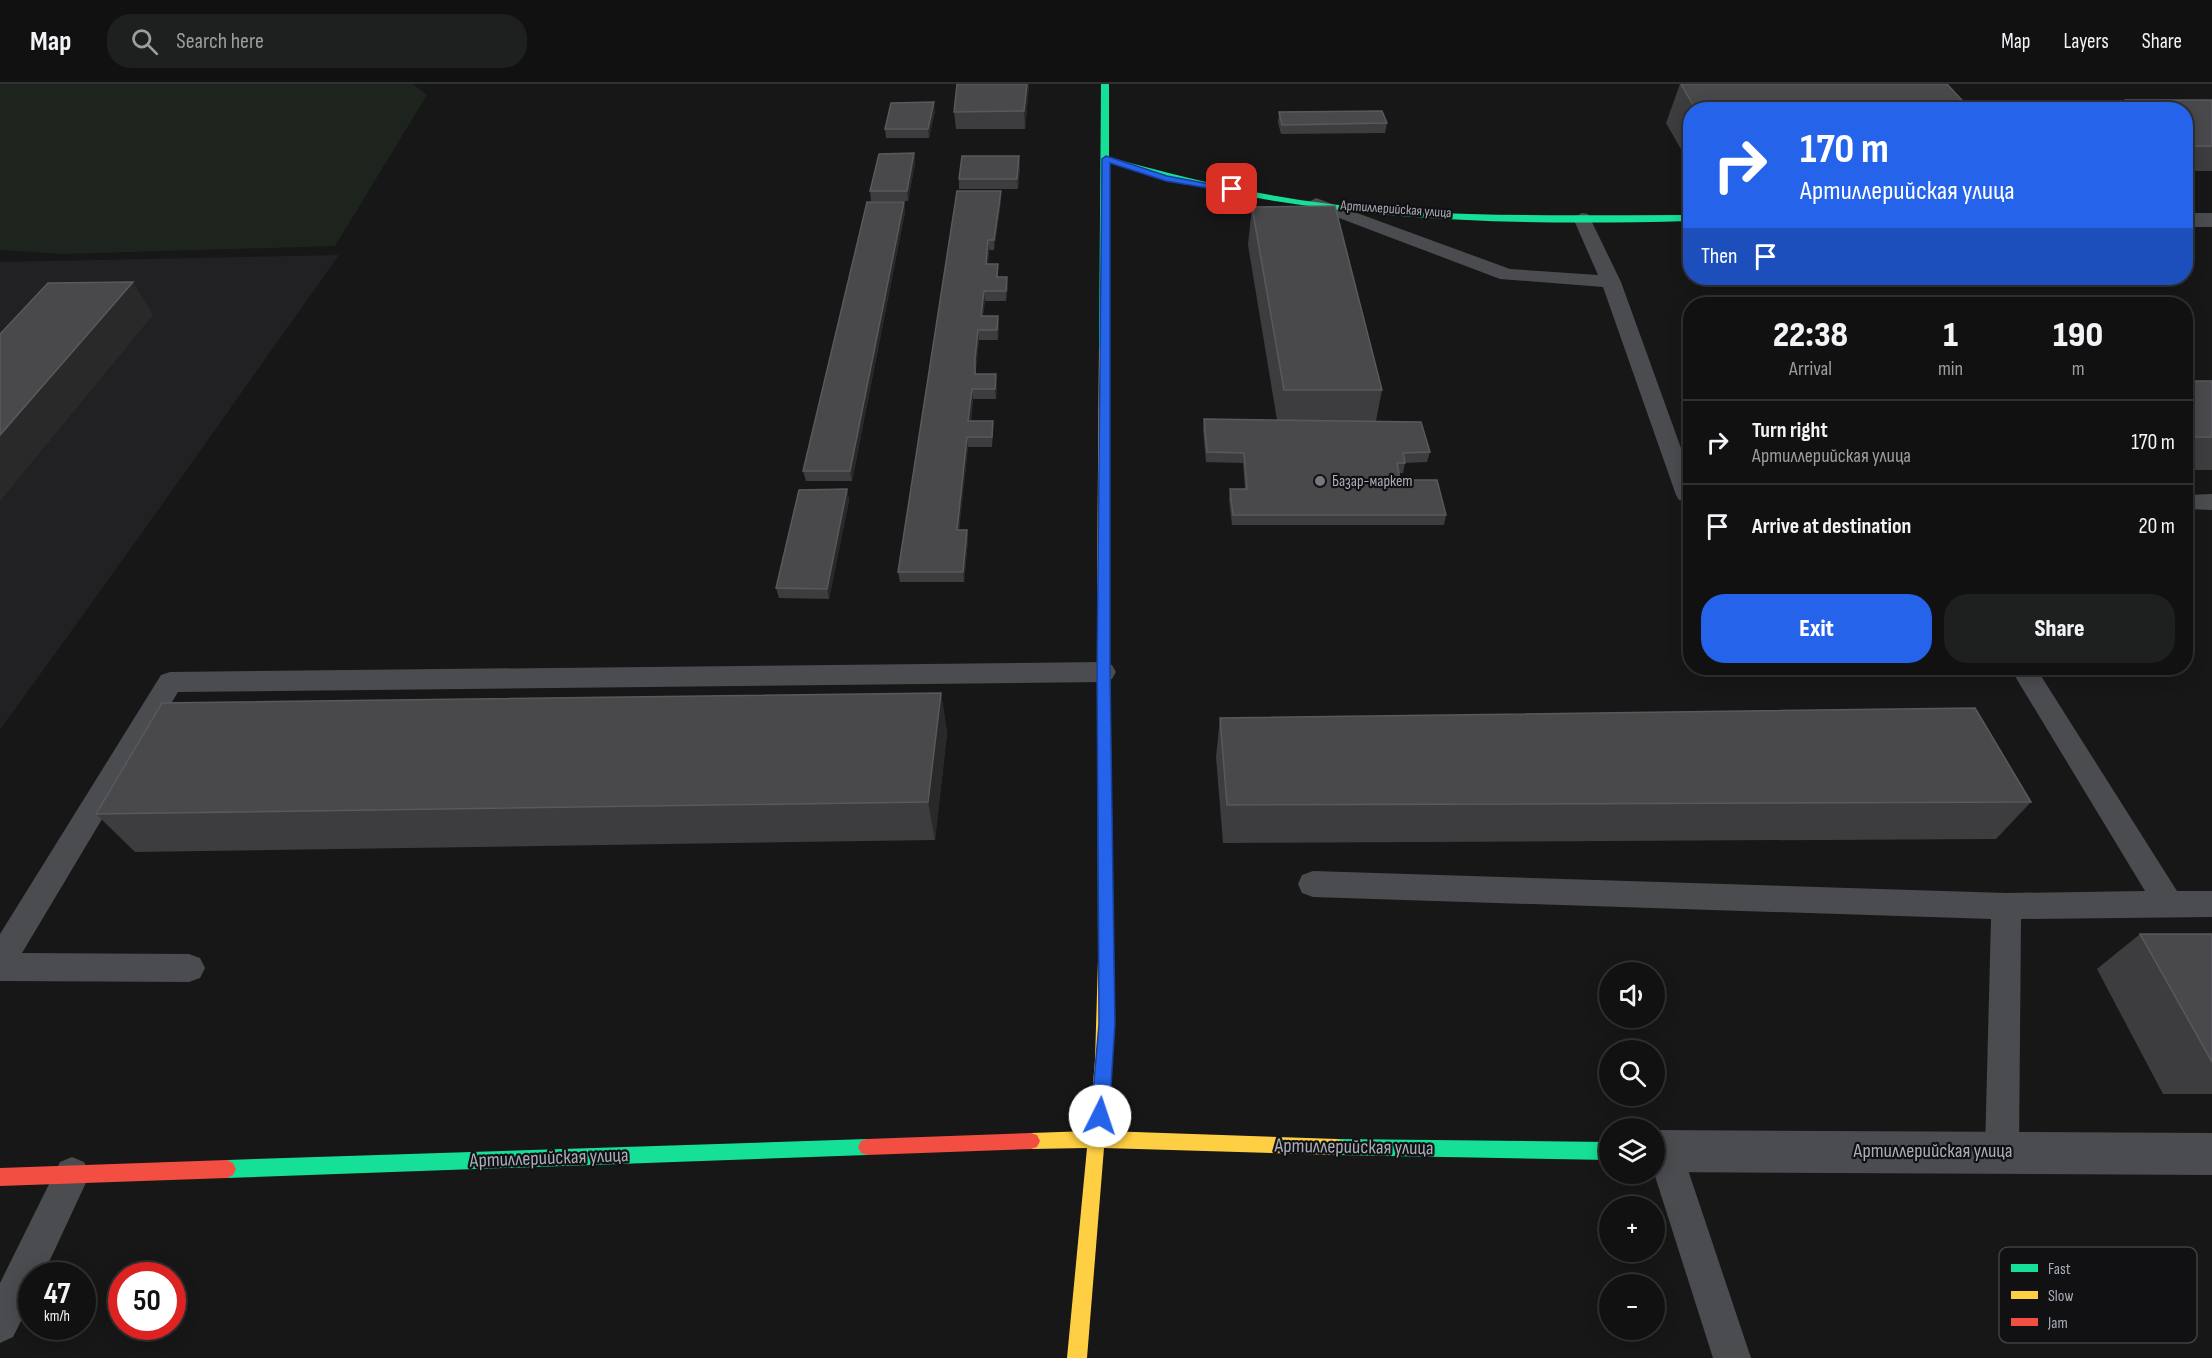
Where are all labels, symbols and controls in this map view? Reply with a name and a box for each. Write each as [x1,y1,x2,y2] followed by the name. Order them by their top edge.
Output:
[107,14,527,68] search box
[30,25,71,58] text: Map
[128,25,161,58] icon: search
[176,28,264,55] text: Search here
[2001,29,2030,54] text: Map
[2063,29,2109,54] text: Layers
[2142,29,2182,54] text: Share
[1800,124,1889,175] text: 170 m
[1701,126,1779,204] icon: right
[1206,163,1257,214] pin
[1215,172,1248,205] icon: arrive
[1800,175,2015,207] text: Артиллерийская улица
[1339,197,1452,221] street label: Артиллерийская улица
[1749,240,1782,273] icon: arrive
[1701,243,1737,270] text: Then
[1773,314,1848,357] text: 22:38
[1943,314,1958,357] text: 1
[2053,314,2103,357] text: 190
[1789,357,1832,381] text: Arrival
[1938,357,1963,381] text: min
[2072,357,2084,381] text: m
[1752,417,1828,444] text: Turn right
[1701,426,1734,459] icon: right
[2131,429,2175,456] text: 170 m
[1752,444,1911,468] text: Артиллерийская улица
[1332,472,1413,491] place label: Базар-маркет
[1313,474,1327,488] marker: Базар-маркет
[1701,510,1734,543] icon: arrive
[1752,513,1911,540] text: Arrive at destination
[2139,513,2175,540] text: 20 m
[1701,594,1932,663] button: Exit
[1944,594,2175,663] button: Share
[1599,962,1665,1340] map controls
[1599,962,1665,1028] button: sound
[1599,1040,1665,1106] button: search
[1068,1084,1132,1148] position arrow
[1599,1118,1665,1184] button: layers
[1273,1134,1434,1160] street label: Артиллерийская улица
[1852,1139,2013,1163] street label: Артиллерийская улица
[468,1143,629,1173] street label: Артиллерийская улица
[1599,1196,1665,1262] button: +
[1999,1247,2197,1343] legend
[2048,1260,2071,1279] text: Fast
[108,1262,186,1340] speed limit sign: 50
[1599,1274,1665,1340] button: −
[44,1276,70,1312] text: 47
[2048,1287,2073,1306] text: Slow
[44,1307,70,1326] text: km/h
[2047,1314,2068,1333] text: Jam

